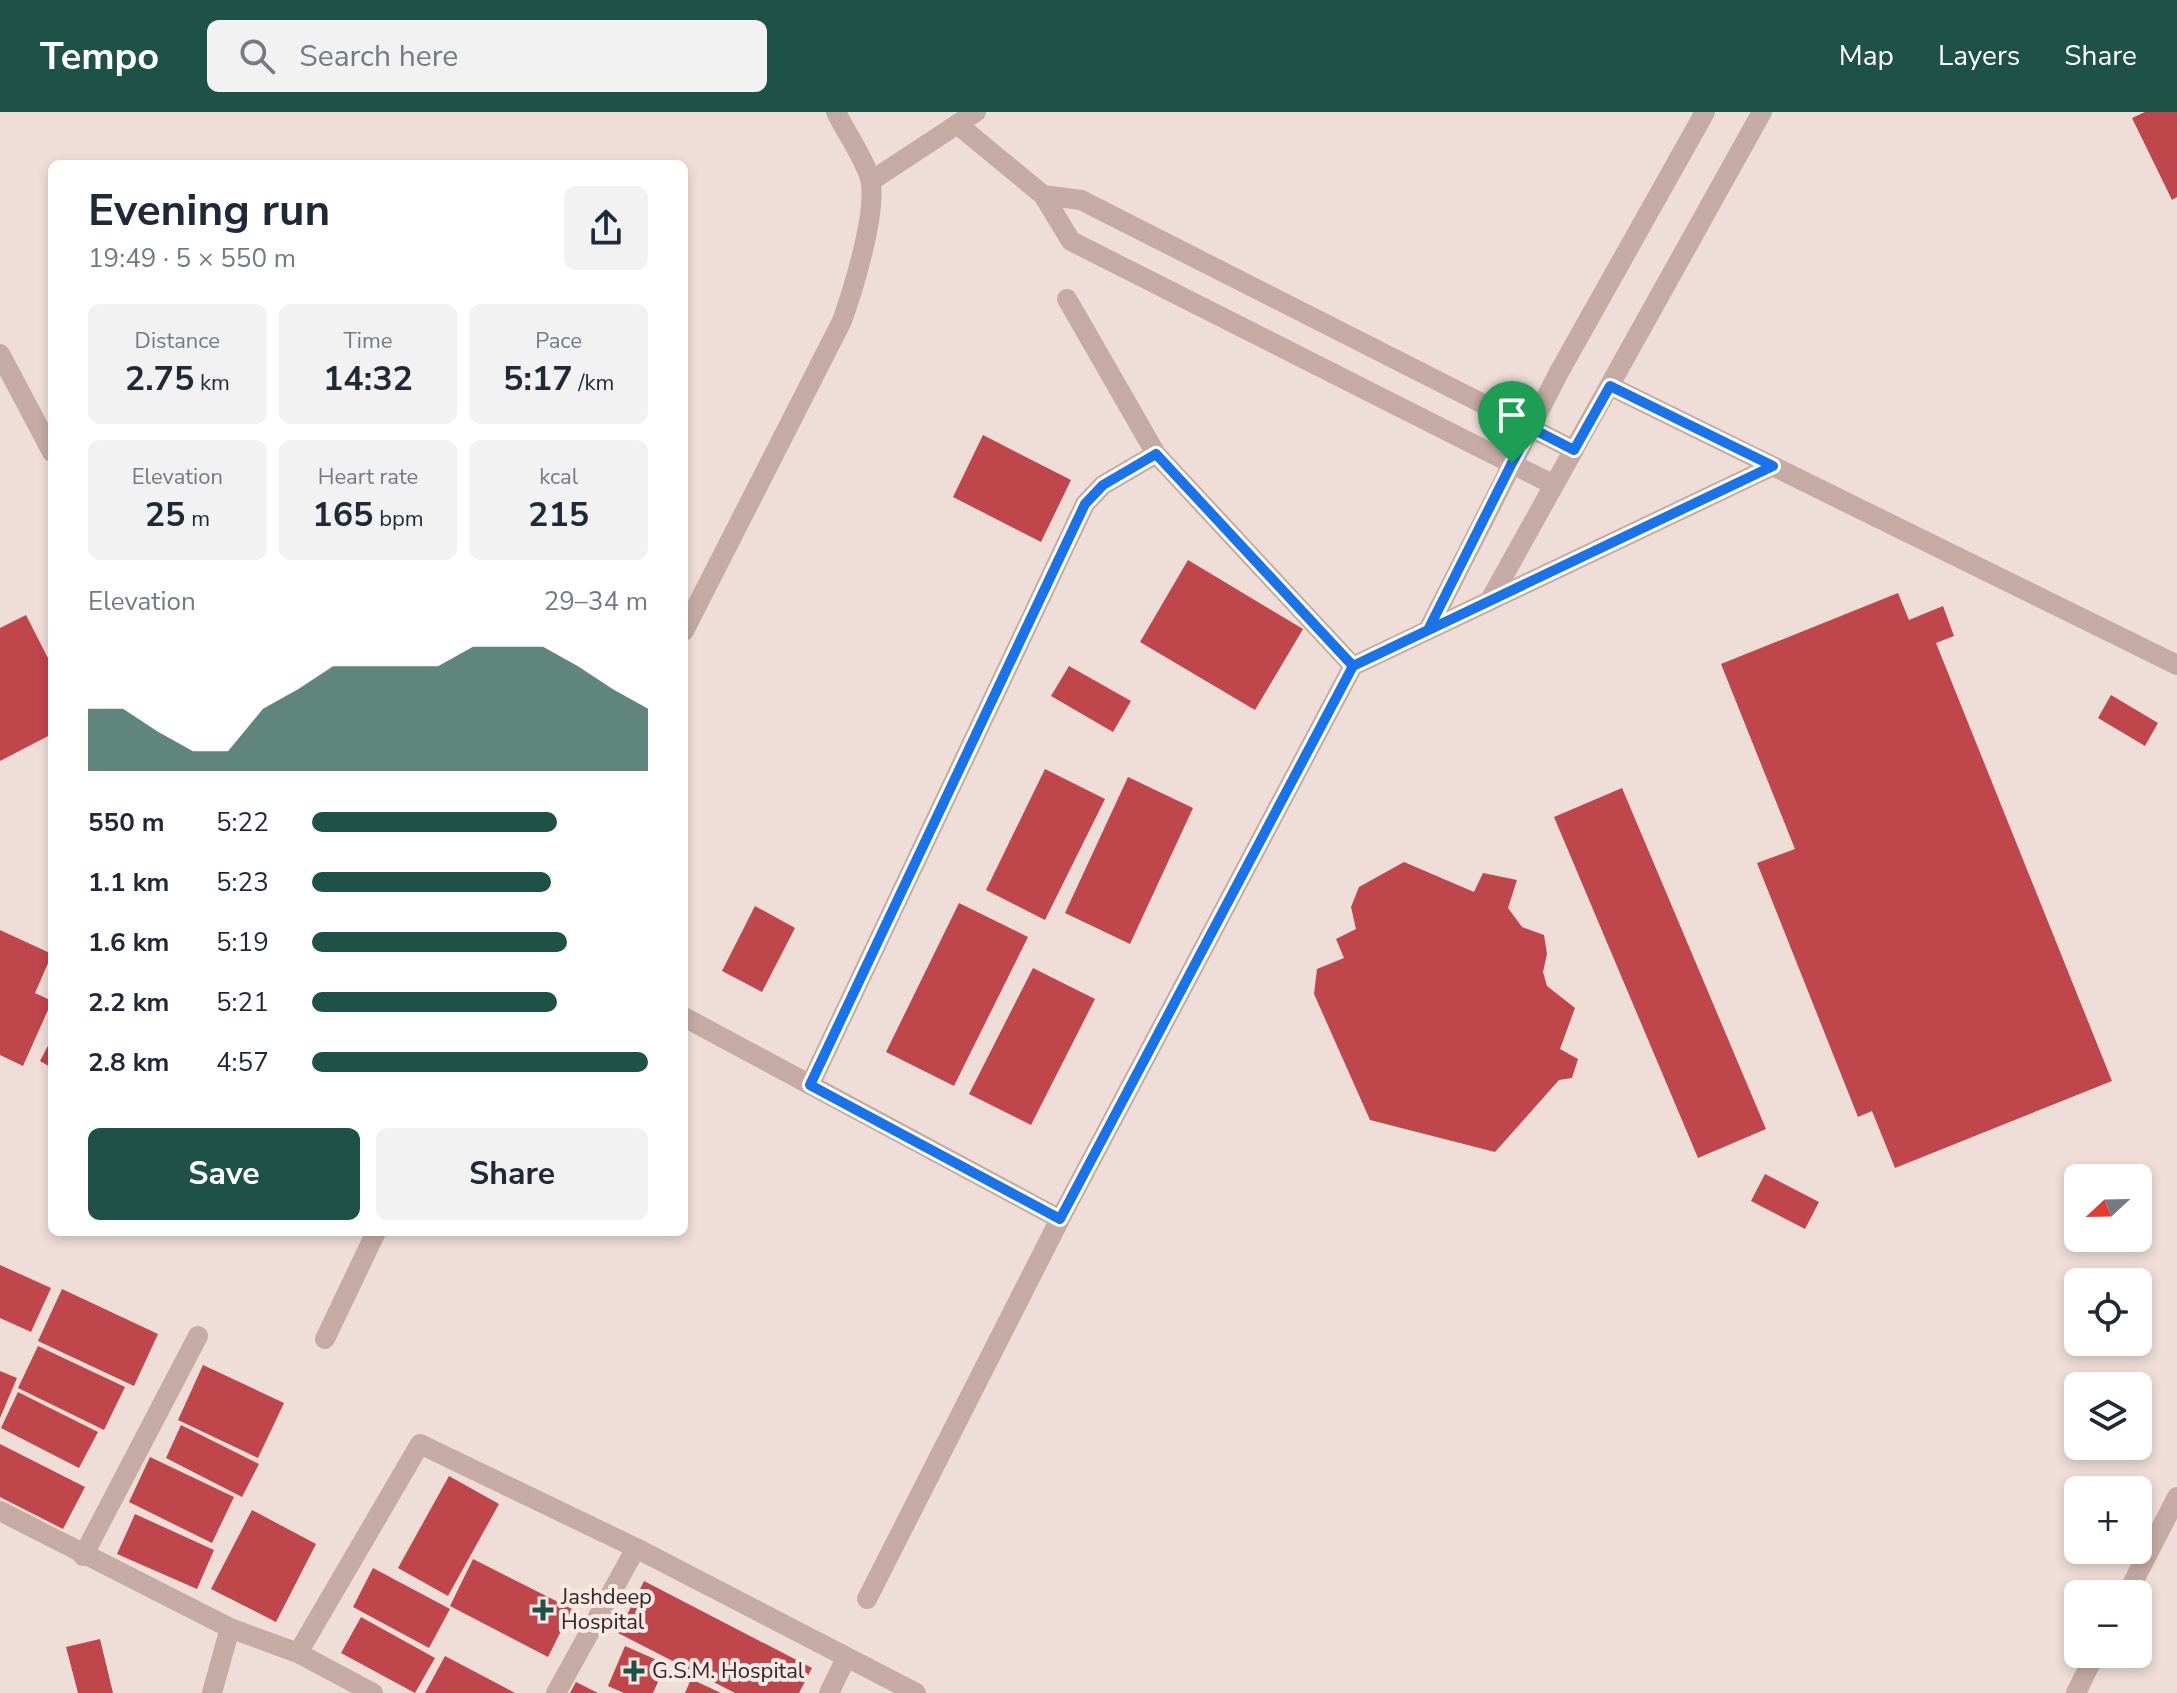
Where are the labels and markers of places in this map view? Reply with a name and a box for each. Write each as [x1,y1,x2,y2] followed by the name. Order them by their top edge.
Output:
[1478,381,1546,463] pin
[560,1582,652,1637] place label: Jashdeep Hospital
[532,1599,554,1621] marker: Jashdeep Hospital
[652,1656,805,1686] place label: G.S.M. Hospital
[623,1660,645,1682] marker: G.S.M. Hospital

